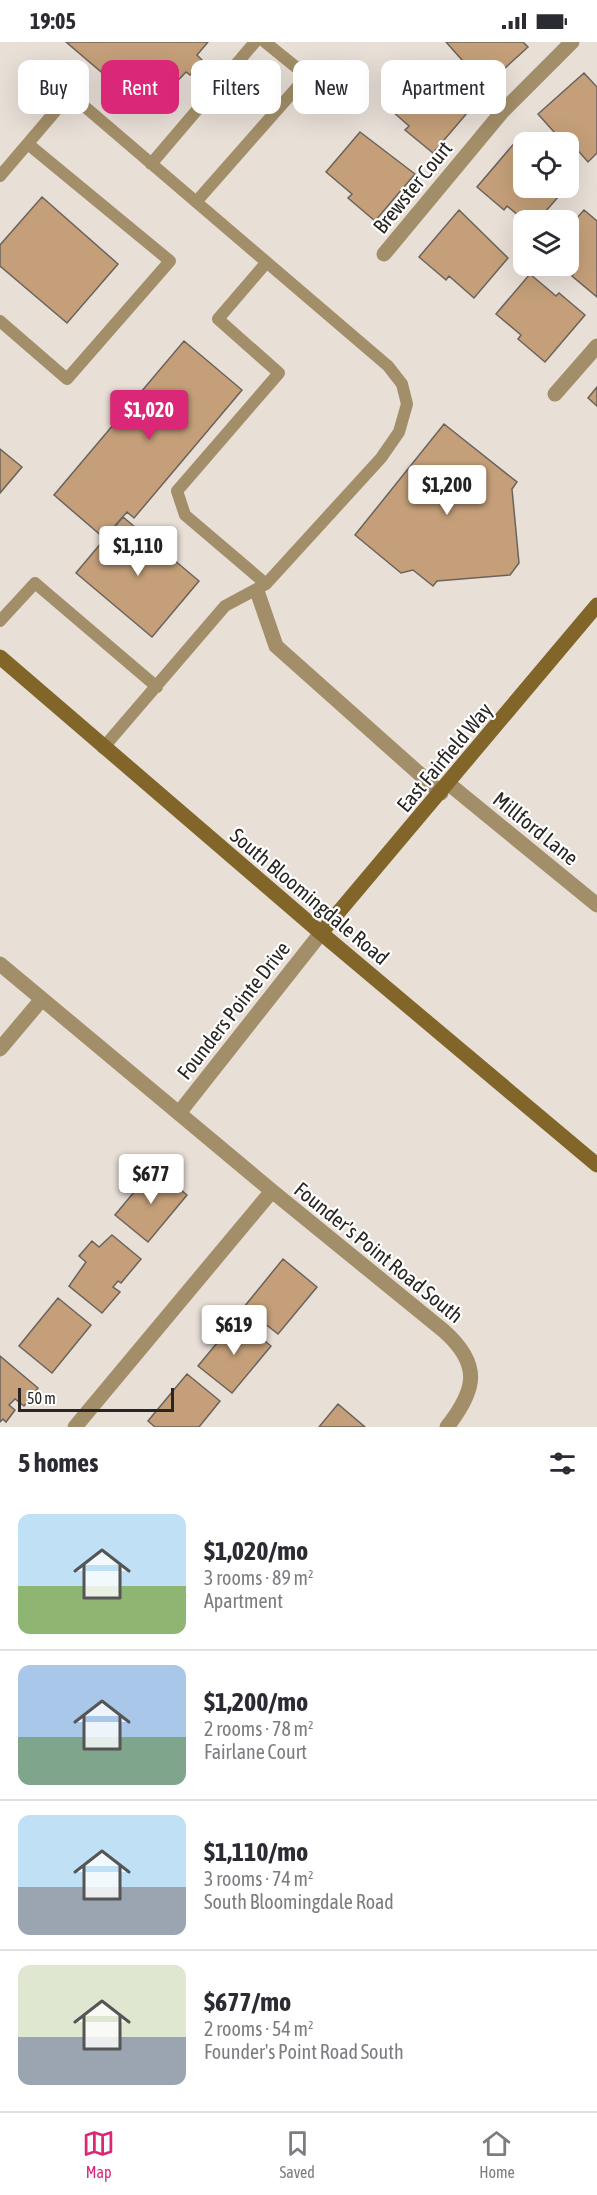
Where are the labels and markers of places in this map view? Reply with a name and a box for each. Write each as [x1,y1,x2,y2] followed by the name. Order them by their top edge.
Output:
[100,390,198,441] pin: $1,020
[398,465,496,516] pin: $1,200
[89,526,187,577] pin: $1,110
[115,1154,187,1205] pin: $677
[198,1305,270,1356] pin: $619

